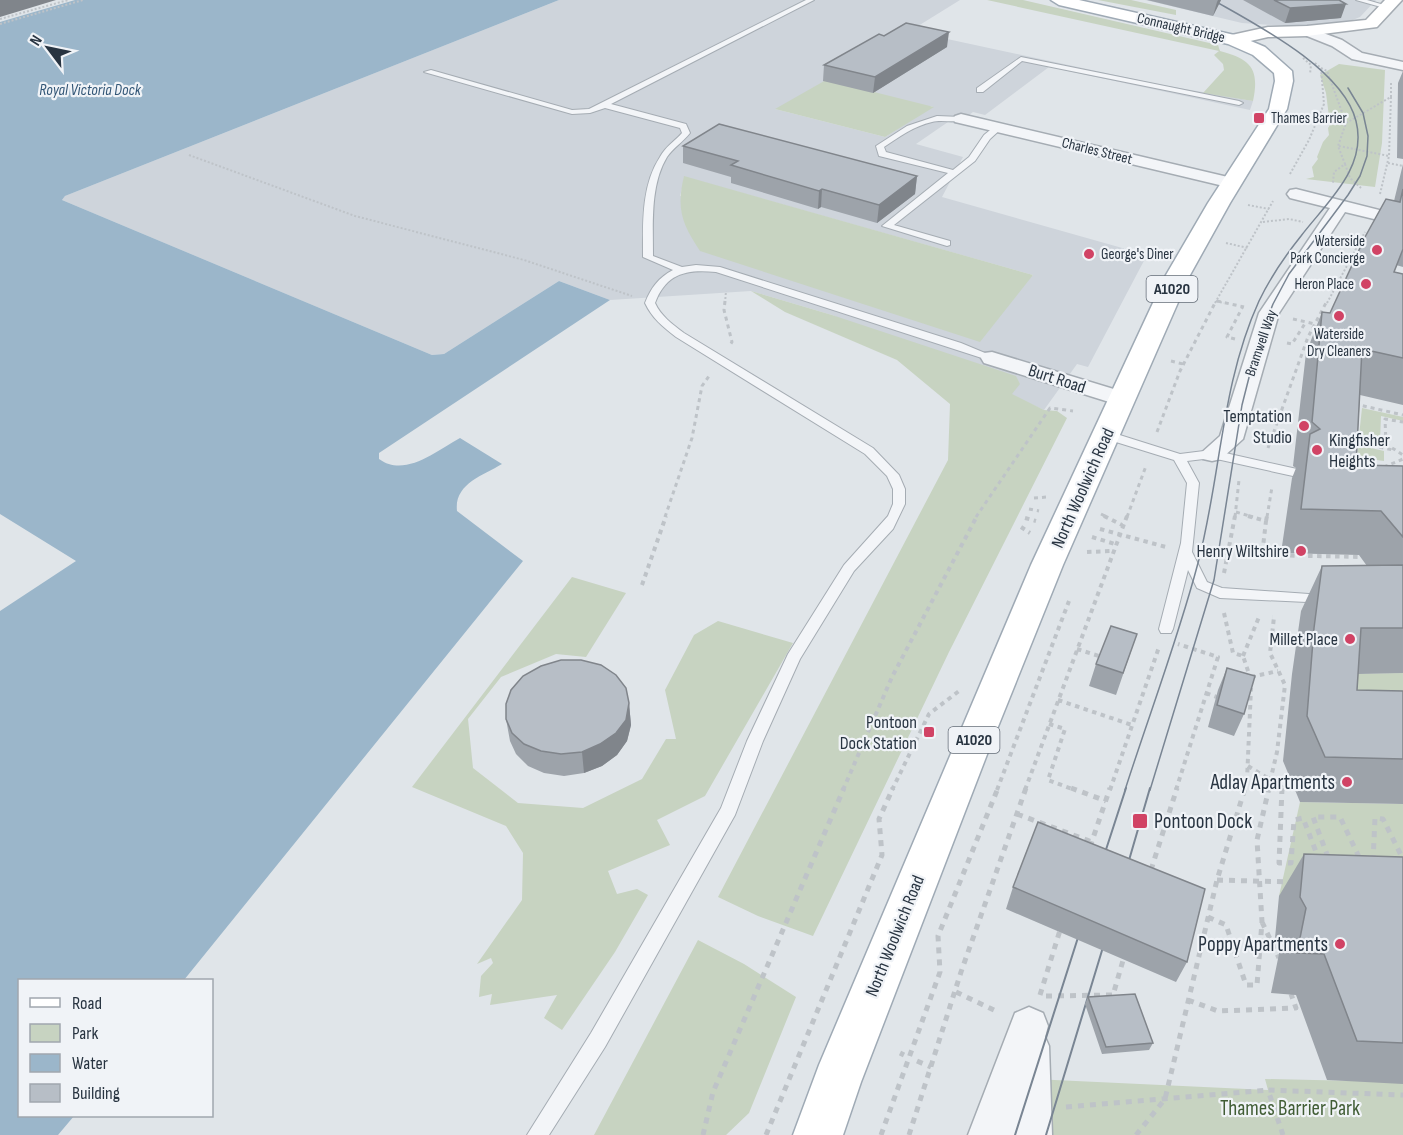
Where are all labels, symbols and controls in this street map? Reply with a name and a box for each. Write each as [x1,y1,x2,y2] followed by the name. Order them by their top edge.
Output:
[1135,9,1227,47] street label: Connaught Bridge
[18,18,78,78] north arrow
[26,32,47,50] text: N
[39,81,142,100] water label: Royal Victoria Dock
[1271,109,1348,128] place label: Thames Barrier
[1252,111,1266,125] marker: Thames Barrier
[1060,133,1135,169] street label: Charles Street
[1290,232,1365,268] place label: Waterside Park Concierge
[1370,243,1384,257] marker: Waterside Park Concierge
[1101,245,1174,264] place label: George's Diner
[1082,247,1096,261] marker: George's Diner
[1294,275,1354,294] place label: Heron Place
[1146,276,1198,302] road number: A1020
[1359,277,1373,291] marker: Heron Place
[1241,307,1281,379] street label: Bramwell Way
[1332,309,1346,323] marker: Waterside Dry Cleaners
[1307,325,1371,361] place label: Waterside Dry Cleaners
[1026,360,1088,398] street label: Burt Road
[1223,406,1292,448] place label: Temptation Studio
[1297,419,1311,433] marker: Temptation Studio
[1047,425,1119,551] street label: North Woolwich Road
[1329,430,1390,472] place label: Kingfisher Heights
[1310,443,1324,457] marker: Kingfisher Heights
[1196,541,1289,562] place label: Henry Wiltshire
[1294,544,1308,558] marker: Henry Wiltshire
[1269,629,1338,650] place label: Millet Place
[1343,632,1357,646] marker: Millet Place
[840,712,917,754] place label: Pontoon Dock Station
[922,725,936,739] marker: Pontoon Dock Station
[948,727,1000,753] road number: A1020
[1210,770,1335,795] place label: Adlay Apartments
[1340,775,1354,789] marker: Adlay Apartments
[1154,809,1252,834] place label: Pontoon Dock
[1131,812,1149,830] marker: Pontoon Dock
[861,872,929,1000] street label: North Woolwich Road
[1198,932,1328,957] place label: Poppy Apartments
[1333,937,1347,951] marker: Poppy Apartments
[18,979,213,1117] legend
[72,993,102,1014] text: Road
[72,1023,98,1044] text: Park
[72,1053,108,1074] text: Water
[72,1083,120,1104] text: Building
[1220,1096,1360,1121] park label: Thames Barrier Park

